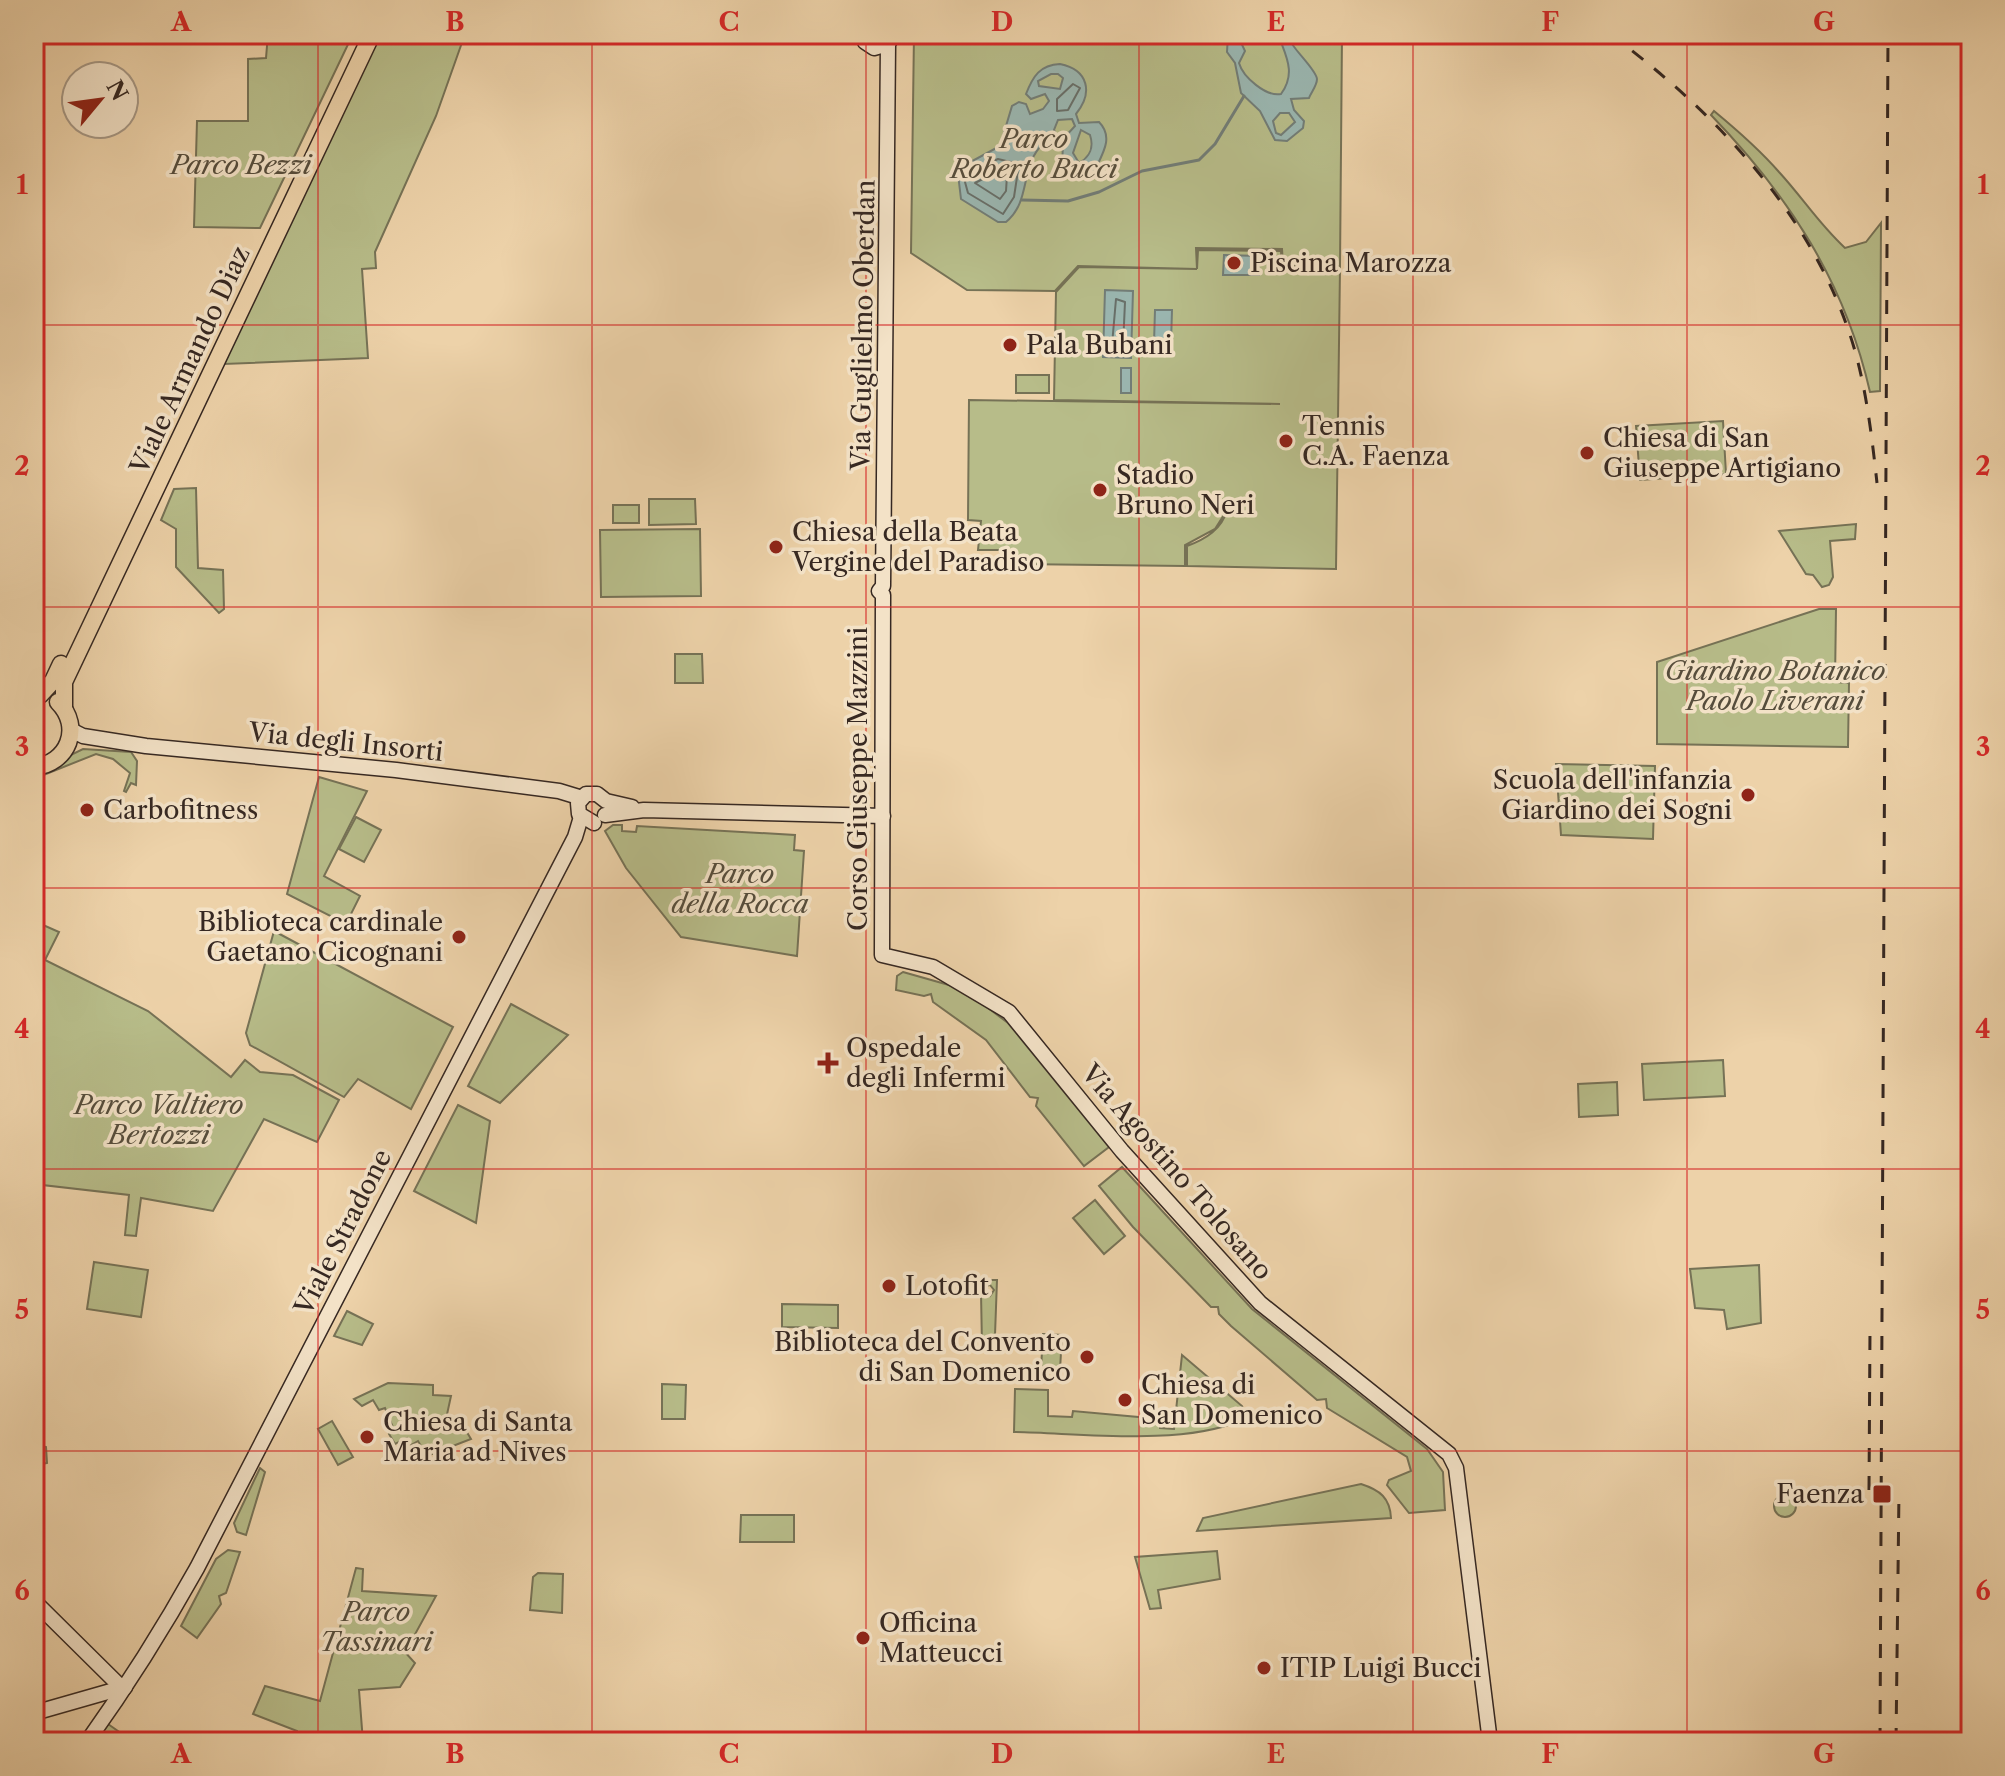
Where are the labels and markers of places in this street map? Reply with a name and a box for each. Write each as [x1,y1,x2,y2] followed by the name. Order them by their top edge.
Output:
[1250,247,1452,279] place label: Piscina Marozza
[1225,254,1243,272] marker: Piscina Marozza
[1026,329,1172,361] place label: Pala Bubani
[1001,336,1019,354] marker: Pala Bubani
[1302,410,1450,472] place label: Tennis C.A. Faenza
[1603,422,1841,484] place label: Chiesa di San Giuseppe Artigiano
[1277,432,1295,450] marker: Tennis C.A. Faenza
[1578,444,1596,462] marker: Chiesa di San Giuseppe Artigiano
[1116,459,1255,521] place label: Stadio Bruno Neri
[1091,481,1109,499] marker: Stadio Bruno Neri
[791,516,1044,578] place label: Chiesa della Beata Vergine del Paradiso
[767,538,785,556] marker: Chiesa della Beata Vergine del Paradiso
[1493,764,1732,826] place label: Scuola dell'infanzia Giardino dei Sogni
[1739,786,1757,804] marker: Scuola dell'infanzia Giardino dei Sogni
[103,794,258,826] place label: Carbofitness
[78,801,96,819] marker: Carbofitness
[198,906,443,968] place label: Biblioteca cardinale Gaetano Cicognani
[450,928,468,946] marker: Biblioteca cardinale Gaetano Cicognani
[846,1032,1005,1094] place label: Ospedale degli Infermi
[817,1052,839,1074] marker: Ospedale degli Infermi
[905,1270,989,1302] place label: Lotofit
[880,1277,898,1295] marker: Lotofit
[774,1326,1071,1388] place label: Biblioteca del Convento di San Domenico
[1078,1348,1096,1366] marker: Biblioteca del Convento di San Domenico
[1141,1369,1323,1431] place label: Chiesa di San Domenico
[1116,1391,1134,1409] marker: Chiesa di San Domenico
[383,1406,573,1468] place label: Chiesa di Santa Maria ad Nives
[358,1428,376,1446] marker: Chiesa di Santa Maria ad Nives
[1776,1478,1864,1510] place label: Faenza
[1871,1483,1893,1505] marker: Faenza
[879,1607,1003,1669] place label: Officina Matteucci
[854,1629,872,1647] marker: Officina Matteucci
[1280,1652,1481,1684] place label: ITIP Luigi Bucci
[1255,1659,1273,1677] marker: ITIP Luigi Bucci

